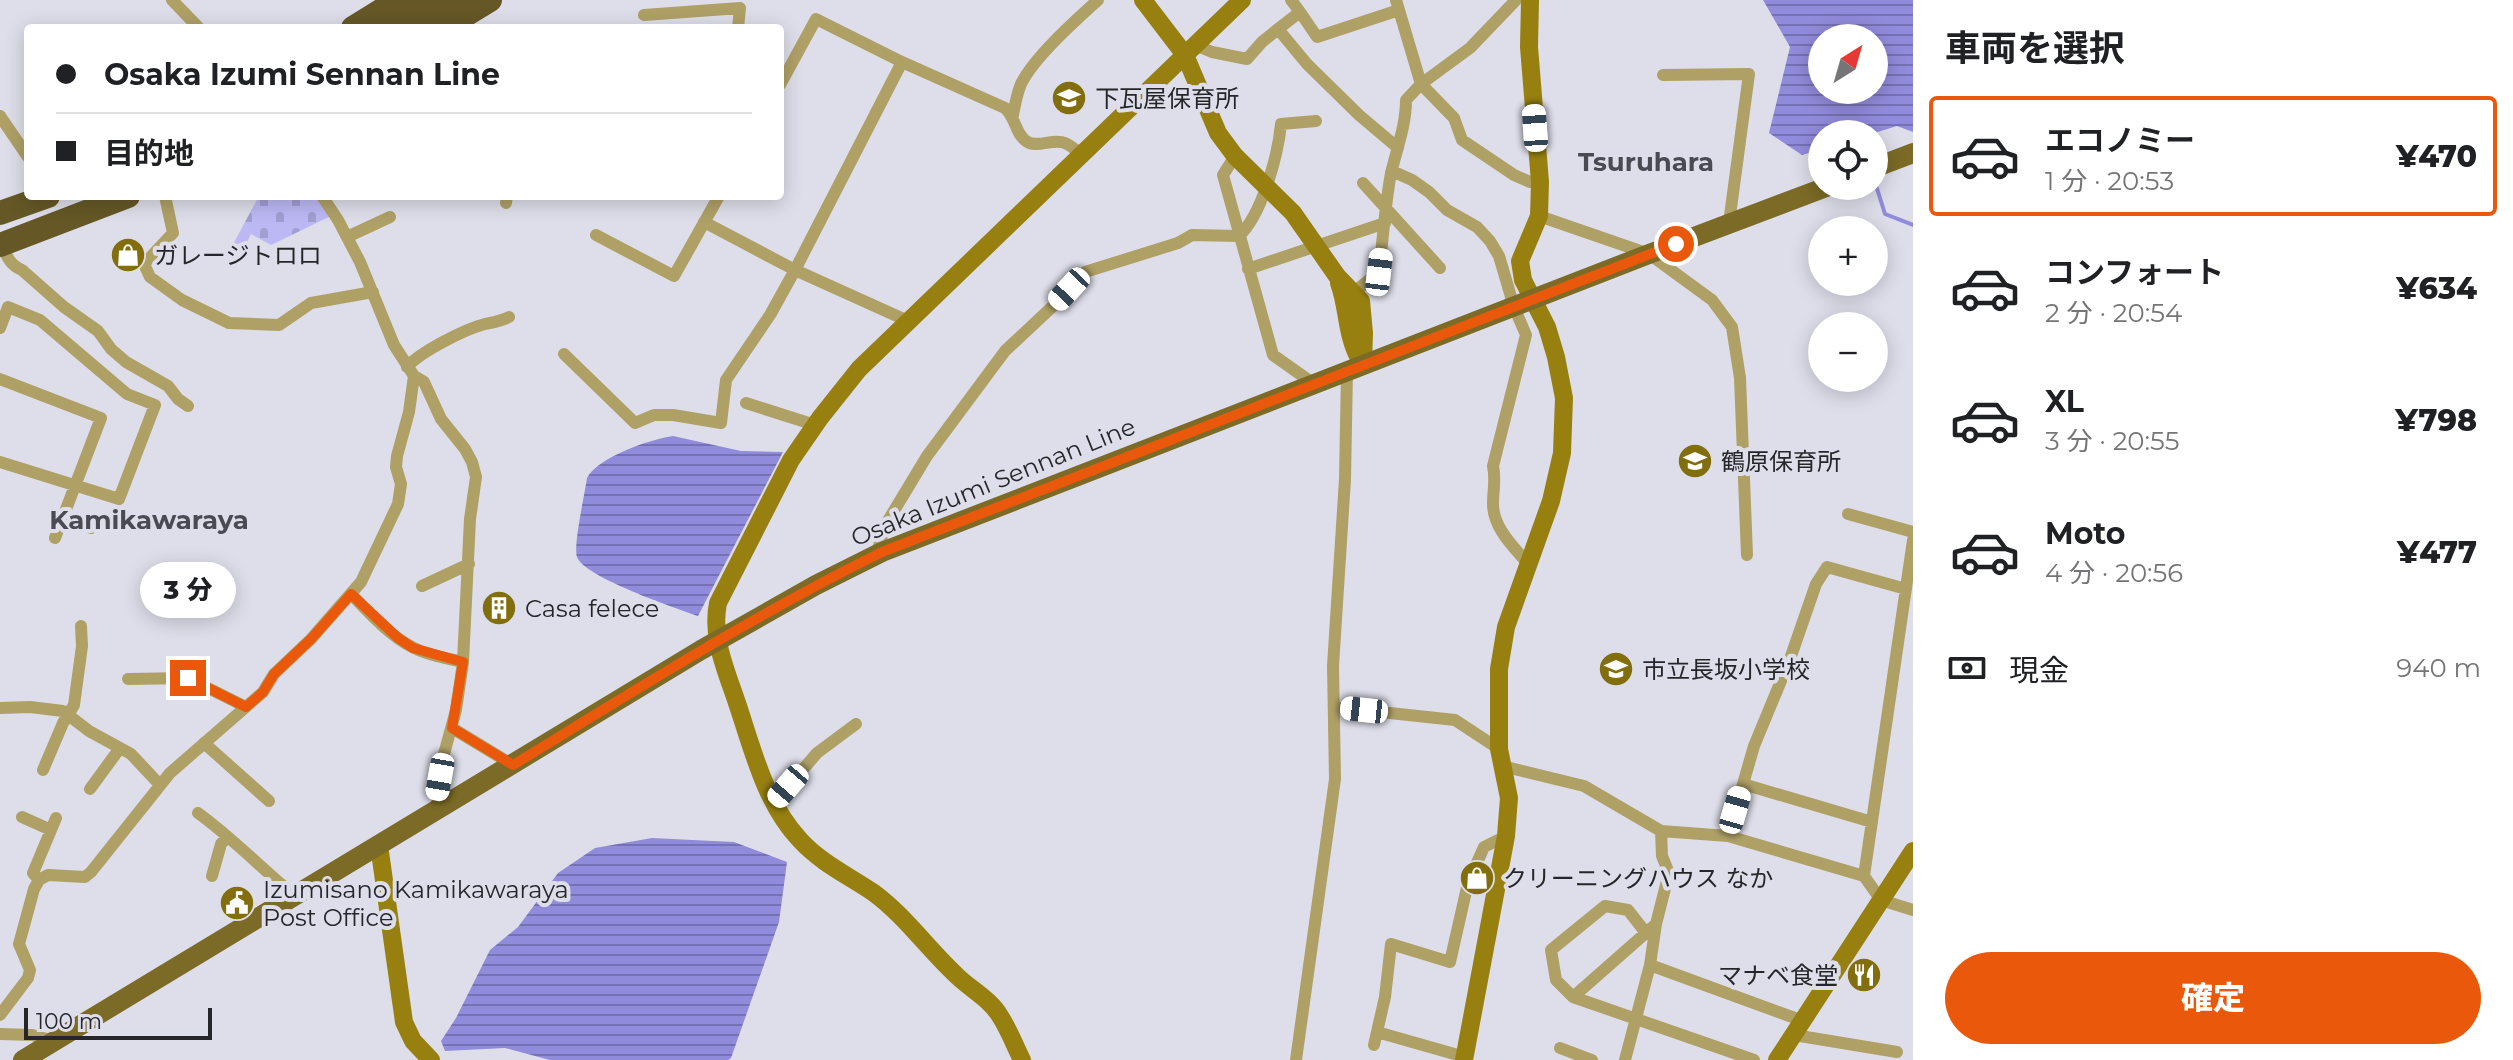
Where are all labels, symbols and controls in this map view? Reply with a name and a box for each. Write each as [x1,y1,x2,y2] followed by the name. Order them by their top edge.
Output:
[1808,24,1888,104] north arrow
[1808,24,1888,392] map controls
[1945,26,2125,70] text: 車両を選択
[104,56,500,93] text: Osaka Izumi Sennan Line
[1050,79,1088,117] school or university icon: 下瓦屋保育所
[1095,84,1239,113] place label: 下瓦屋保育所
[1521,103,1549,153] car
[1808,120,1888,200] button: locate
[1949,120,2021,192] icon: car
[2045,122,2195,159] text: エコノミー
[104,135,194,172] text: 目的地
[2396,138,2477,175] text: ¥470
[1578,146,1714,178] district label: Tsuruhara
[2045,165,2174,197] text: 1 分 · 20:53
[1808,216,1888,296] button: +
[1658,226,1694,262] route start
[109,236,147,274] shop icon: ガレージトロロ
[154,241,322,270] place label: ガレージトロロ
[1364,247,1394,297] car
[1949,252,2021,324] icon: car
[2045,254,2224,291] text: コンフォート
[1044,263,1094,315] car
[2396,270,2477,307] text: ¥634
[2045,297,2182,329] text: 2 分 · 20:54
[1808,312,1888,392] button: −
[2045,383,2084,420] text: XL
[1949,384,2021,456] icon: car
[2395,402,2477,439] text: ¥798
[847,412,1139,552] street label: Osaka Izumi Sennan Line
[2045,425,2179,457] text: 3 分 · 20:55
[1676,442,1714,480] school or university icon: 鶴原保育所
[1721,447,1841,476] place label: 鶴原保育所
[49,504,249,536] district label: Kamikawaraya
[2045,515,2126,552] text: Moto
[1949,516,2021,588] icon: car
[2397,534,2477,571] text: ¥477
[2045,557,2183,589] text: 4 分 · 20:56
[140,562,236,618] callout: 3 分
[163,574,213,606] text: 3 分
[480,589,518,627] building icon: Casa felece
[525,594,659,623] place label: Casa felece
[1945,646,1989,690] icon: cash
[1597,650,1635,688] school or university icon: 市立長坂小学校
[2009,652,2069,689] text: 現金
[2396,652,2481,684] text: 940 m
[1642,655,1810,684] place label: 市立長坂小学校
[170,660,206,696] route end
[1339,696,1389,724] car
[424,751,456,803] car
[763,760,813,812] car
[1717,784,1753,836] car
[1458,859,1496,897] shop icon: クリーニングハウス なか
[1503,864,1773,893] place label: クリーニングハウス なか
[263,875,569,932] place label: Izumisano Kamikawaraya Post Office
[218,884,256,922] public building icon: Izumisano Kamikawaraya Post Office
[1945,952,2481,1044] button: 確定
[1845,956,1883,994] restaurant icon: マナベ食堂
[1718,961,1838,990] place label: マナベ食堂
[24,1004,212,1040] scale bar
[36,1008,102,1035] text: 100 m

